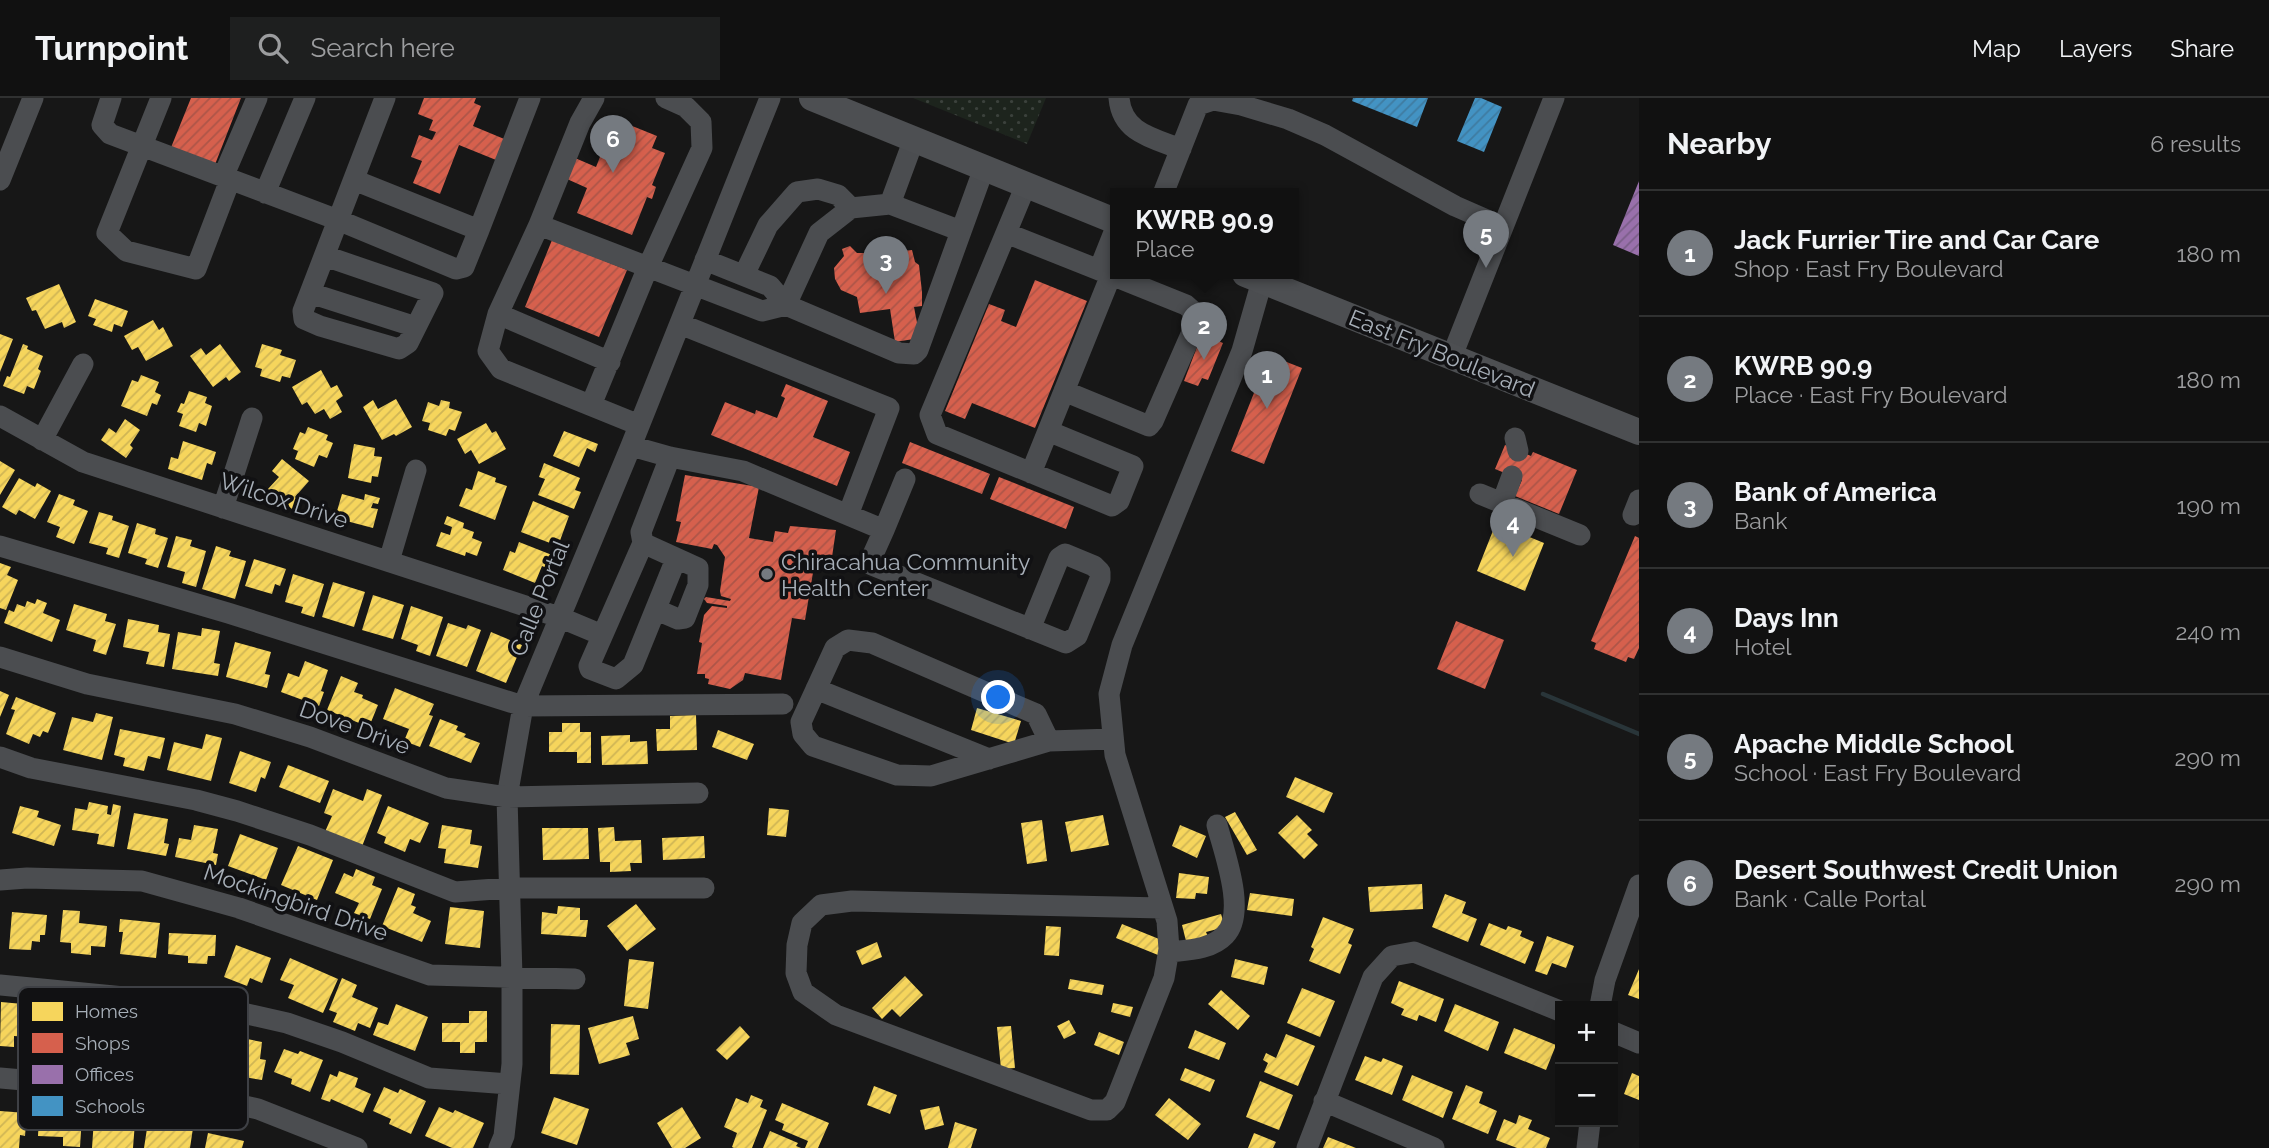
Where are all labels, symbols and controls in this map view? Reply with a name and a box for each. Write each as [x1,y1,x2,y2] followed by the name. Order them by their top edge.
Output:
[230,17,720,80] search box
[35,29,188,68] text: Turnpoint
[254,29,292,67] icon: search
[310,33,455,63] text: Search here
[1972,34,2021,63] text: Map
[2059,34,2132,63] text: Layers
[2170,34,2234,63] text: Share
[590,115,636,173] pin: 6
[1667,126,1771,161] text: Nearby
[2150,130,2241,157] text: 6 results
[1110,188,1299,279] popup
[1135,205,1274,235] text: KWRB 90.9
[1463,210,1509,268] pin: 5
[1734,225,2099,255] text: Jack Furrier Tire and Car Care
[1135,235,1194,262] text: Place
[863,236,909,294] pin: 3
[1684,240,1696,267] text: 1
[2176,240,2241,267] text: 180 m
[1734,255,2004,282] text: Shop · East Fry Boulevard
[1181,302,1227,360] pin: 2
[1345,303,1539,403] street label: East Fry Boulevard
[1244,351,1290,409] pin: 1
[1734,351,1872,381] text: KWRB 90.9
[1684,366,1696,393] text: 2
[2176,366,2241,393] text: 180 m
[1734,381,2007,408] text: Place · East Fry Boulevard
[216,467,352,533] street label: Wilcox Drive
[1734,477,1937,507] text: Bank of America
[1684,492,1696,519] text: 3
[2177,492,2241,519] text: 190 m
[1490,499,1536,557] pin: 4
[1734,507,1787,534] text: Bank
[504,535,575,660] street label: Calle Portal
[781,548,1030,601] place label: Chiracahua Community Health Center
[759,566,775,582] marker: Chiracahua Community Health Center
[1734,603,1839,633] text: Days Inn
[1683,618,1697,645] text: 4
[2175,618,2241,645] text: 240 m
[1734,633,1792,660] text: Hotel
[981,680,1015,714] your location
[296,695,414,759] street label: Dove Drive
[1734,729,2014,759] text: Apache Middle School
[1684,744,1696,771] text: 5
[2174,744,2241,771] text: 290 m
[1734,759,2021,786] text: School · East Fry Boulevard
[1734,855,2118,885] text: Desert Southwest Credit Union
[200,858,392,946] street label: Mockingbird Drive
[1683,870,1697,897] text: 6
[2174,870,2241,897] text: 290 m
[1734,885,1926,912] text: Bank · Calle Portal
[18,987,248,1130] legend
[75,1000,138,1022] text: Homes
[1555,1001,1618,1127] map controls
[1555,1001,1618,1064] button: +
[75,1032,130,1054] text: Shops
[75,1063,134,1085] text: Offices
[1555,1064,1618,1127] button: −
[75,1095,145,1117] text: Schools

